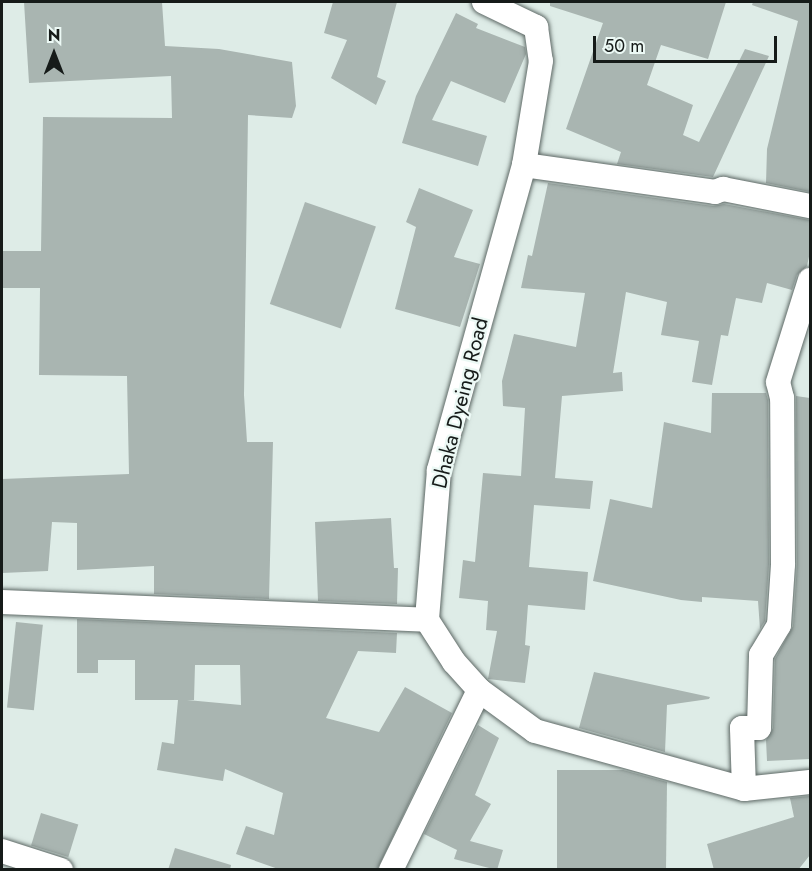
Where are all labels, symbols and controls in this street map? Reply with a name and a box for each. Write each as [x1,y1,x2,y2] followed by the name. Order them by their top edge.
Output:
[24,24,84,84] north arrow
[48,24,60,47] text: N
[596,24,780,62] scale bar
[604,33,644,59] text: 50 m
[427,315,493,491] street label: Dhaka Dyeing Road

